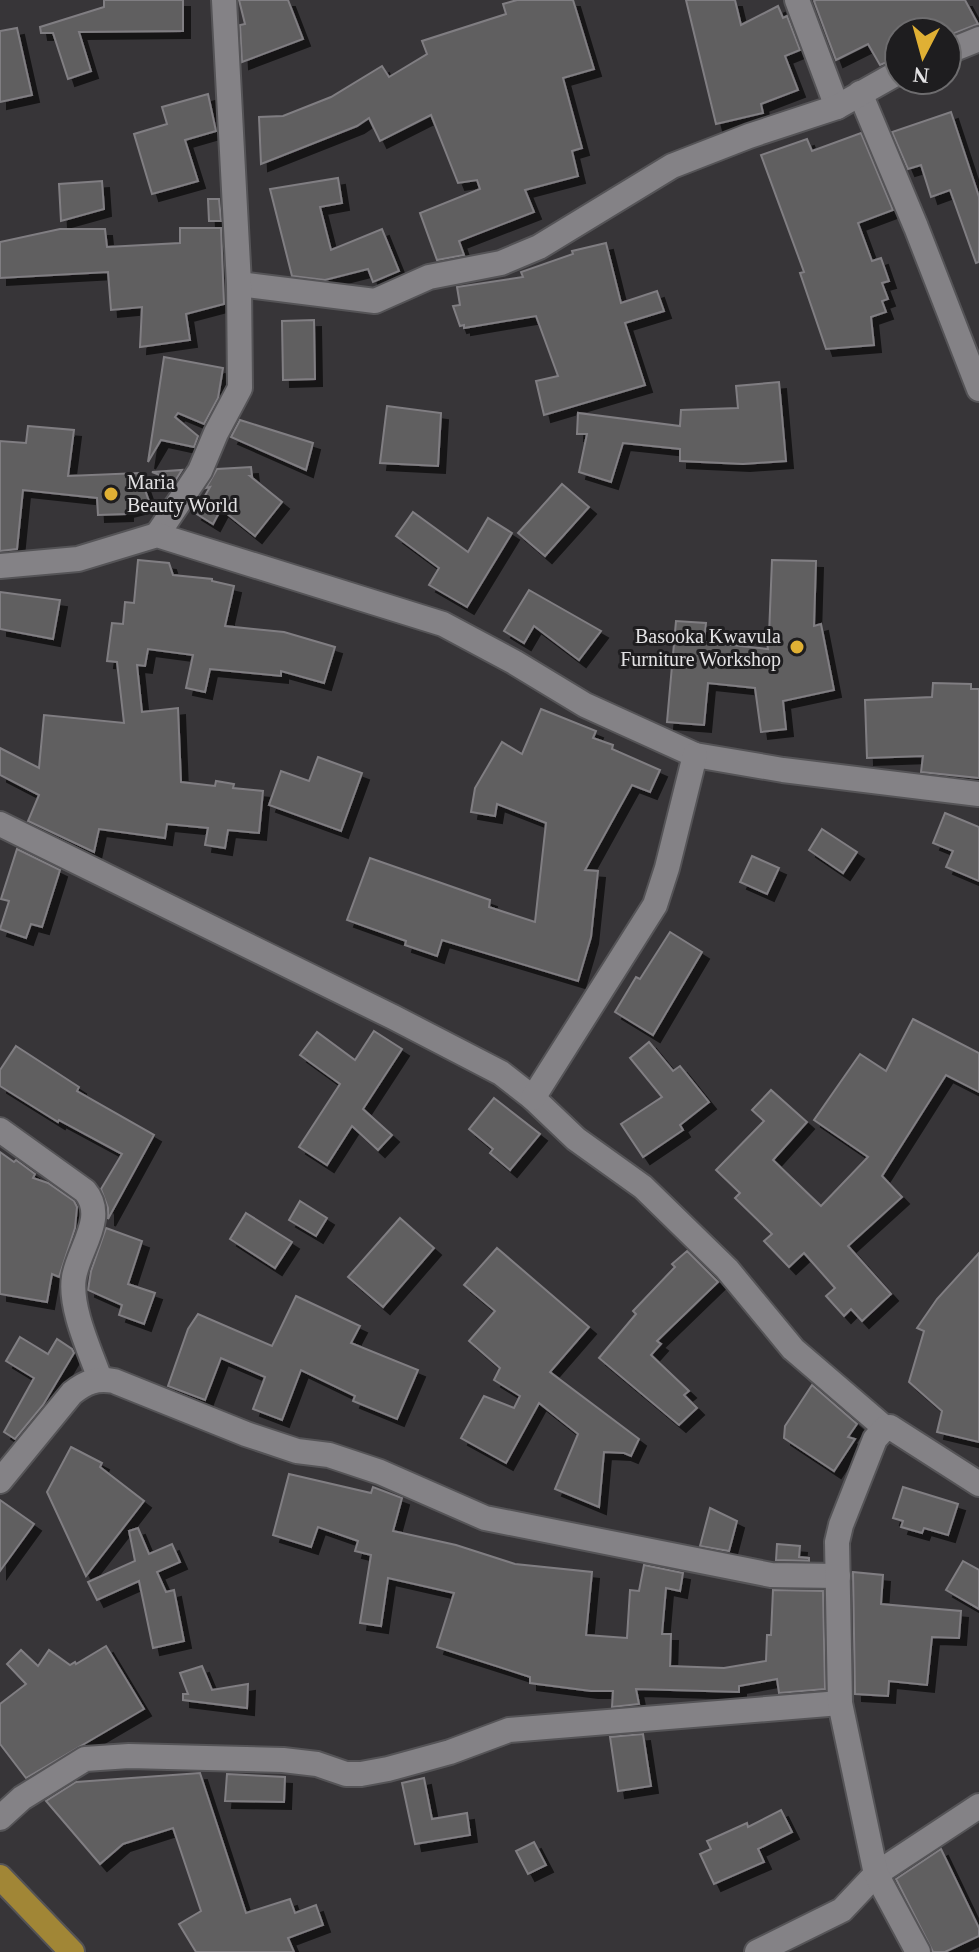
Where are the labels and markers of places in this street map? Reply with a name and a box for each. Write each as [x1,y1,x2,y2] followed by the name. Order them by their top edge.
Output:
[127,471,238,517] place label: Maria Beauty World
[102,485,120,503] marker: Maria Beauty World
[620,625,781,671] place label: Basooka Kwavula Furniture Workshop
[788,638,806,656] marker: Basooka Kwavula Furniture Workshop

